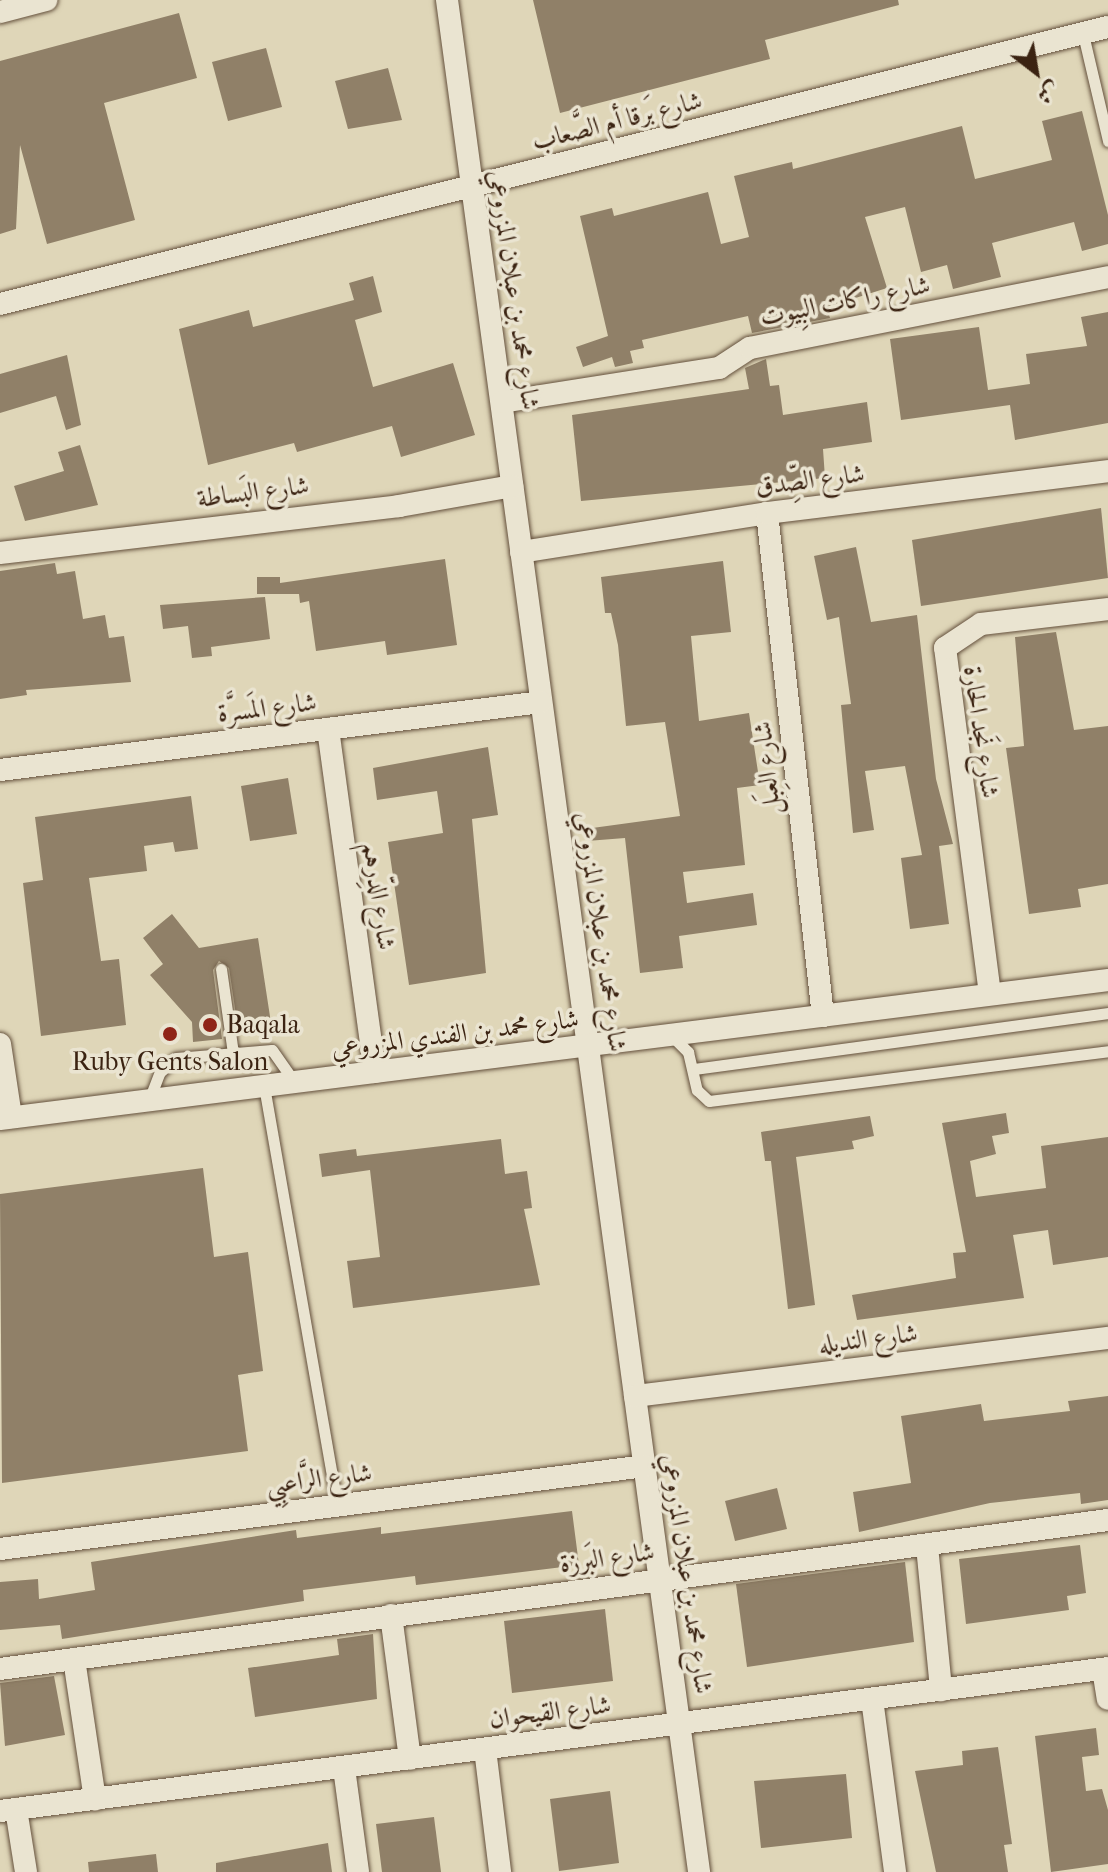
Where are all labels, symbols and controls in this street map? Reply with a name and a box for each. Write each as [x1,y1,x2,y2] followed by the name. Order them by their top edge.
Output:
[996,32,1076,112] north arrow
[1032,76,1064,109] text: ش
[529,85,705,157] street label: شارع بَرقا أم الصَّعاب
[482,168,546,412] street label: شارع محمد بن عبلان المزروعي
[757,269,933,333] street label: شارع راكات البِيوت
[754,458,866,502] street label: شارع الصِّدق
[195,470,311,514] street label: شارع البَساطة
[956,664,1006,800] street label: شارع نَجد الحارة
[216,686,318,730] street label: شارع المَسرَّة
[747,720,787,816] street label: شارع العِبَل
[569,810,633,1054] street label: شارع محمد بن عبلان المزروعي
[356,840,402,952] street label: شارع الدِّرهم
[330,1003,580,1065] street label: شارع محمد بن الفندي المزروعي
[226,1009,300,1041] place label: Baqala
[201,1016,219,1034] marker: Baqala
[161,1025,179,1043] marker: Ruby Gents Salon
[72,1046,268,1078] place label: Ruby Gents Salon
[817,1317,919,1361] street label: شارع النديله
[655,1452,719,1696] street label: شارع محمد بن عبلان المزروعي
[264,1457,374,1501] street label: شارع الرَّاعبِي
[558,1536,656,1580] street label: شارع البَرزة
[487,1689,613,1735] street label: شارع القيحوان

